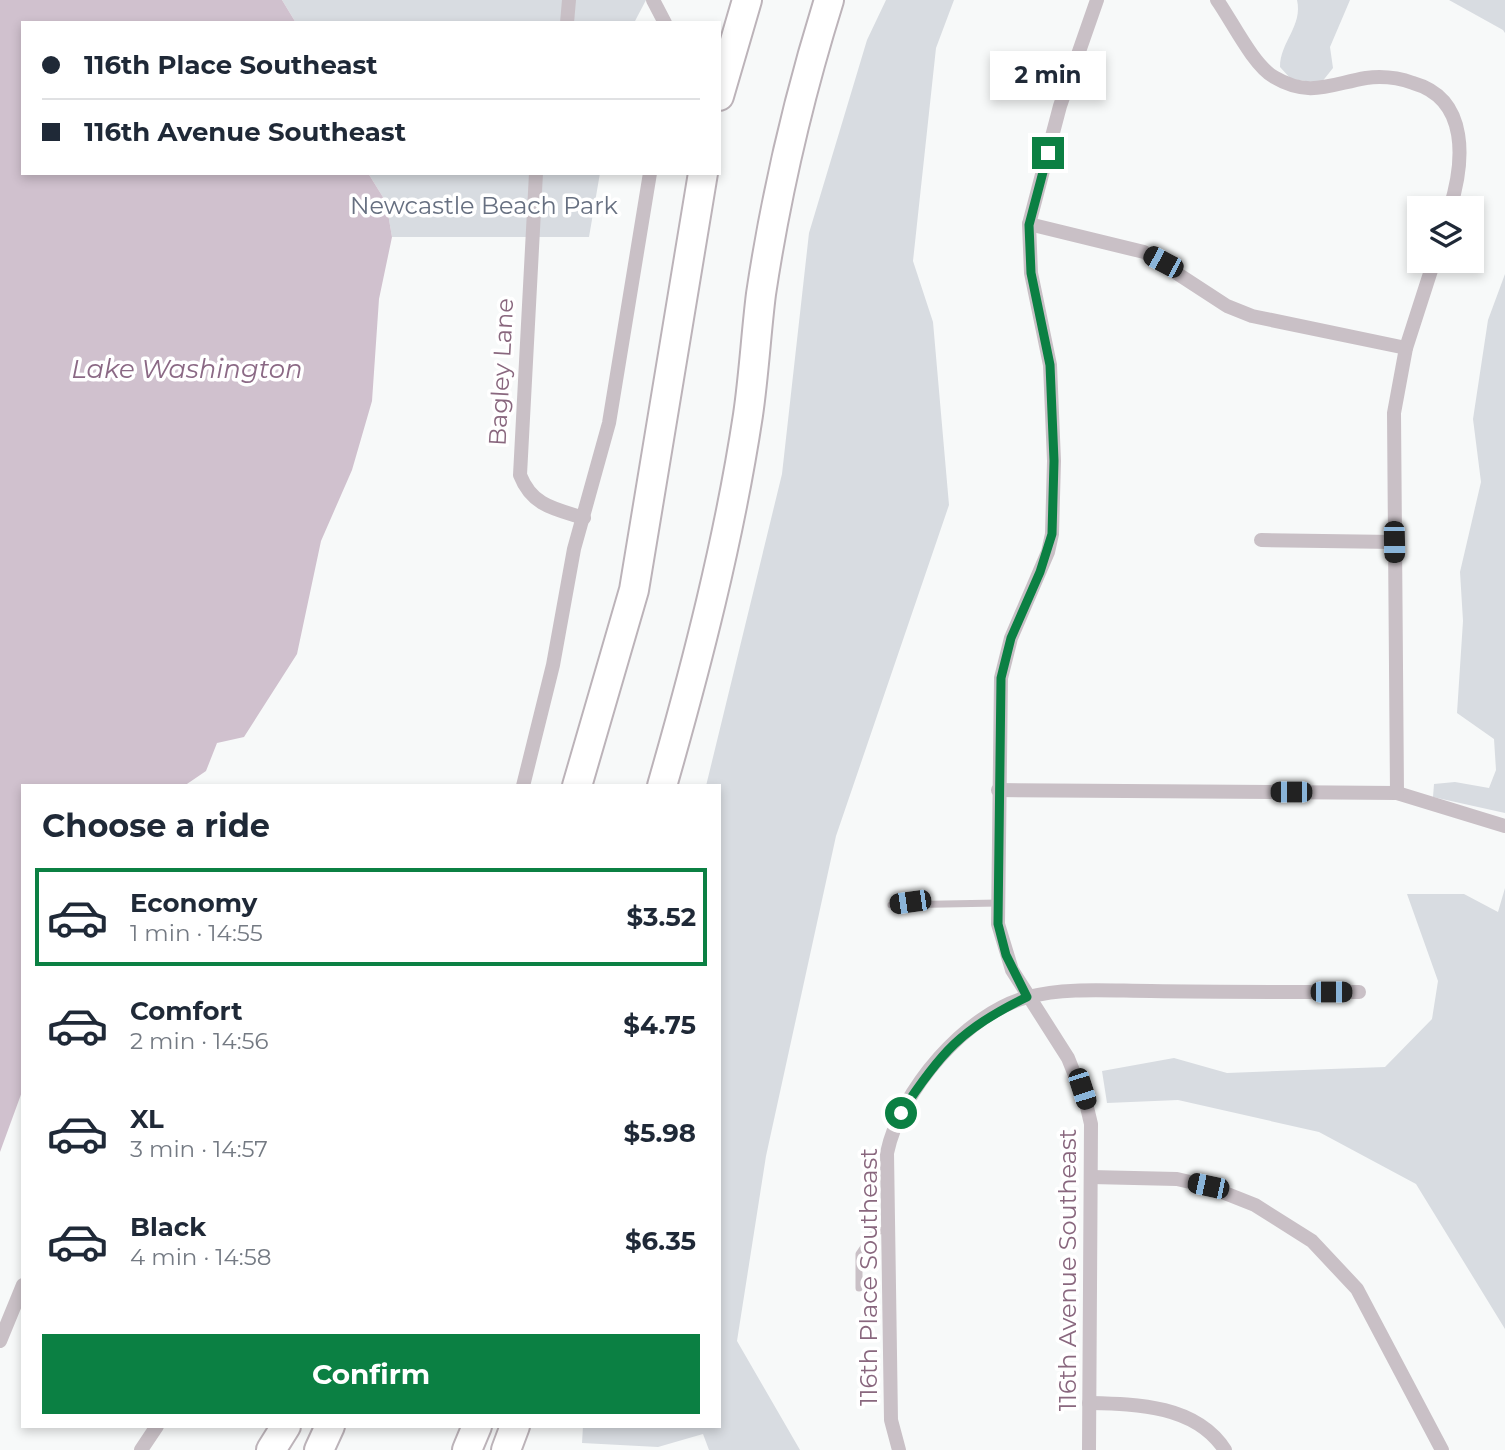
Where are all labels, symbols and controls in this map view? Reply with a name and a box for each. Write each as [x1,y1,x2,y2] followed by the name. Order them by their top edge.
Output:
[84,49,378,81] text: 116th Place Southeast
[990,52,1106,100] callout: 2 min
[1014,61,1082,89] text: 2 min
[84,116,406,148] text: 116th Avenue Southeast
[1032,137,1064,169] route end
[350,191,619,220] park label: Newcastle Beach Park
[1407,196,1484,273] map controls
[1407,196,1484,273] button: layers
[1140,243,1187,281] car
[483,297,519,447] street label: Bagley Lane
[71,353,303,385] water label: Lake Washington
[1384,521,1405,563] car
[1271,782,1313,803] car
[42,806,270,845] text: Choose a ride
[46,886,109,949] icon: car
[130,887,257,919] text: Economy
[888,889,933,915] car
[627,901,696,933] text: $3.52
[130,919,263,947] text: 1 min · 14:55
[1311,982,1353,1003] car
[46,994,109,1057] icon: car
[130,995,242,1027] text: Comfort
[623,1009,696,1041] text: $4.75
[130,1027,269,1055] text: 2 min · 14:56
[1066,1066,1099,1112] car
[885,1097,917,1129] route start
[46,1102,109,1165] icon: car
[130,1103,164,1135] text: XL
[623,1117,696,1149] text: $5.98
[1053,1128,1082,1411] street label: 116th Avenue Southeast
[130,1135,268,1163] text: 3 min · 14:57
[854,1148,883,1406] street label: 116th Place Southeast
[1186,1171,1231,1201] car
[46,1210,109,1273] icon: car
[130,1211,206,1243] text: Black
[625,1225,696,1257] text: $6.35
[130,1243,271,1271] text: 4 min · 14:58
[42,1334,700,1414] button: Confirm

